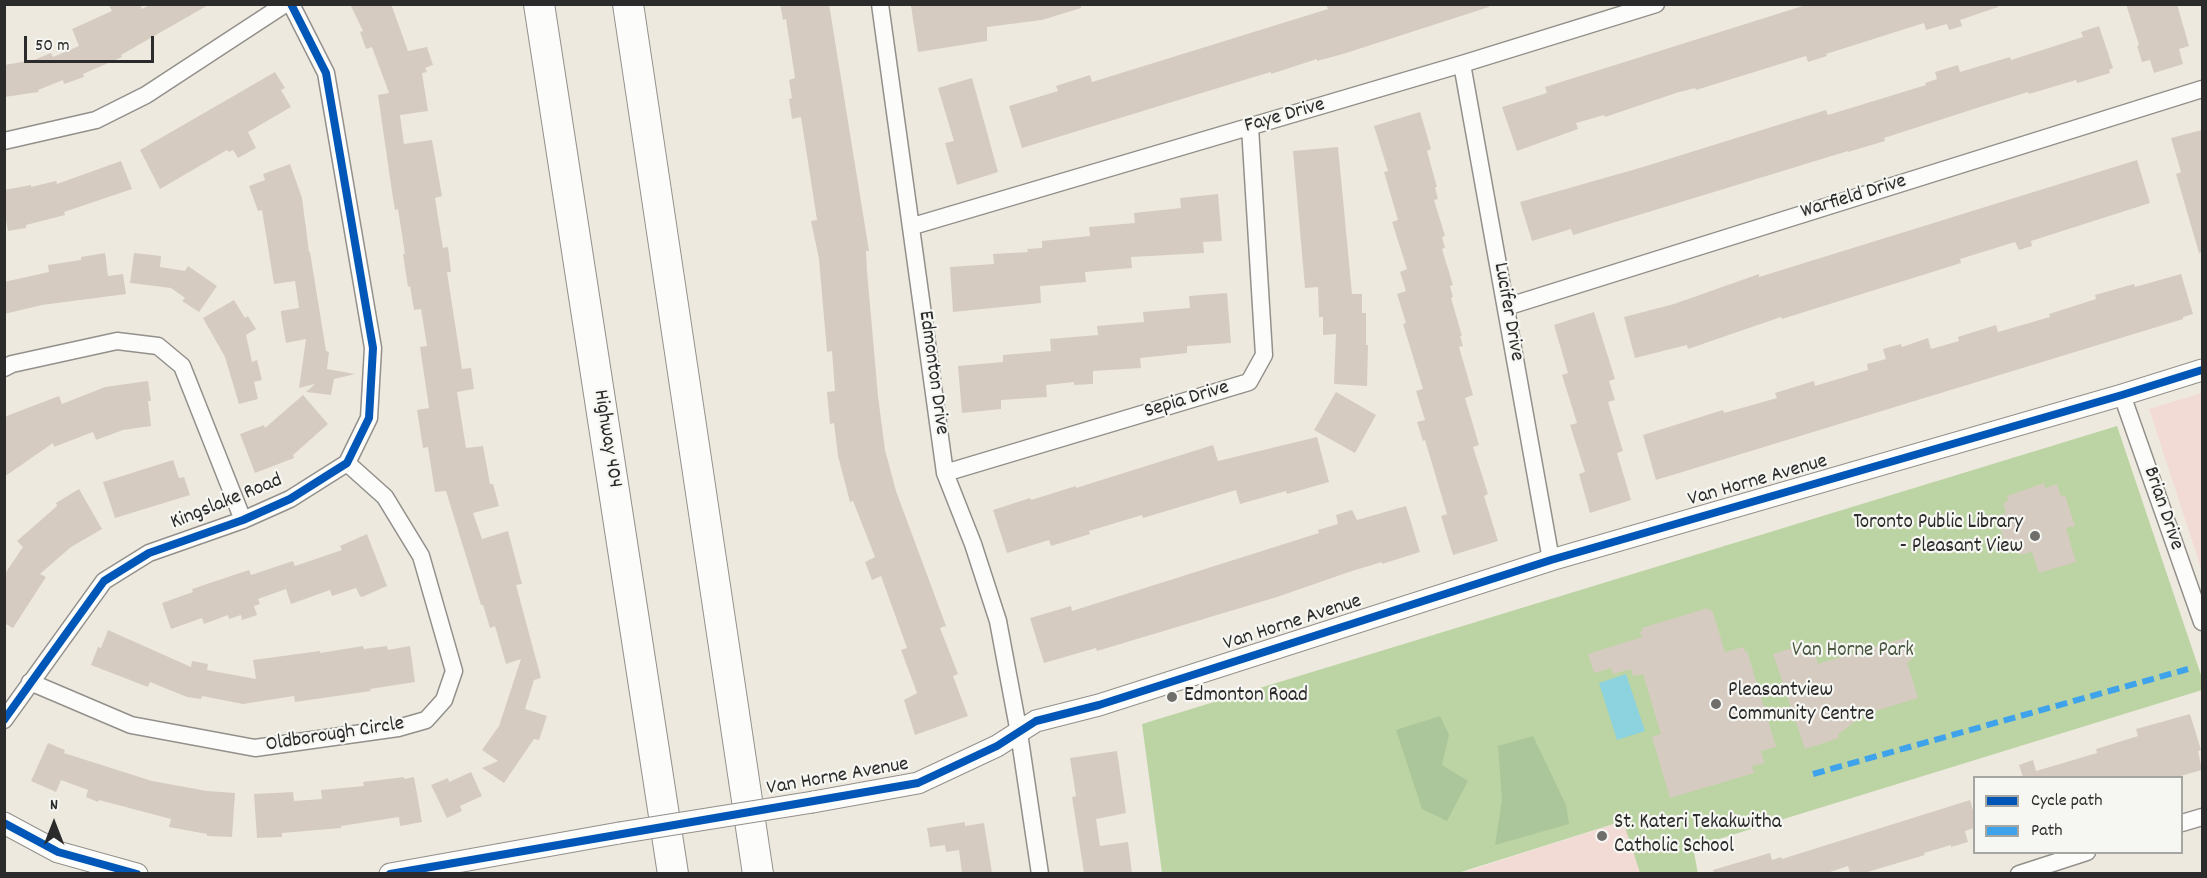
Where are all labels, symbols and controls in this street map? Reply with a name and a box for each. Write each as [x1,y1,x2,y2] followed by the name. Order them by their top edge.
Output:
[27,24,158,62] scale bar
[35,34,70,59] text: 50 m
[1242,94,1328,140] street label: Faye Drive
[1798,170,1910,226] street label: Warfield Drive
[1486,261,1528,363] street label: Lucifer Drive
[911,309,953,437] street label: Edmonton Drive
[1142,376,1232,426] street label: Sepia Drive
[586,388,626,490] street label: Highway 404
[1686,450,1830,514] street label: Van Horne Avenue
[2136,464,2188,554] street label: Brian Drive
[168,469,286,537] street label: Kingslake Road
[1853,511,2023,561] place label: Toronto Public Library - Pleasant View
[2028,529,2042,543] marker: Toronto Public Library - Pleasant View
[1221,590,1365,658] street label: Van Horne Avenue
[1792,639,1914,665] park label: Van Horne Park
[1728,679,1874,729] place label: Pleasantview Community Centre
[1184,684,1308,710] place label: Edmonton Road
[1165,690,1179,704] marker: Edmonton Road
[1709,697,1723,711] marker: Pleasantview Community Centre
[264,713,406,759] street label: Oldborough Circle
[765,753,911,803] street label: Van Horne Avenue
[1973,776,2183,854] legend
[2031,789,2102,814] text: Cycle path
[24,794,84,854] north arrow
[50,794,58,817] text: N
[1614,811,1782,861] place label: St. Kateri Tekakwitha Catholic School
[2031,819,2063,844] text: Path
[1595,829,1609,843] marker: St. Kateri Tekakwitha Catholic School

